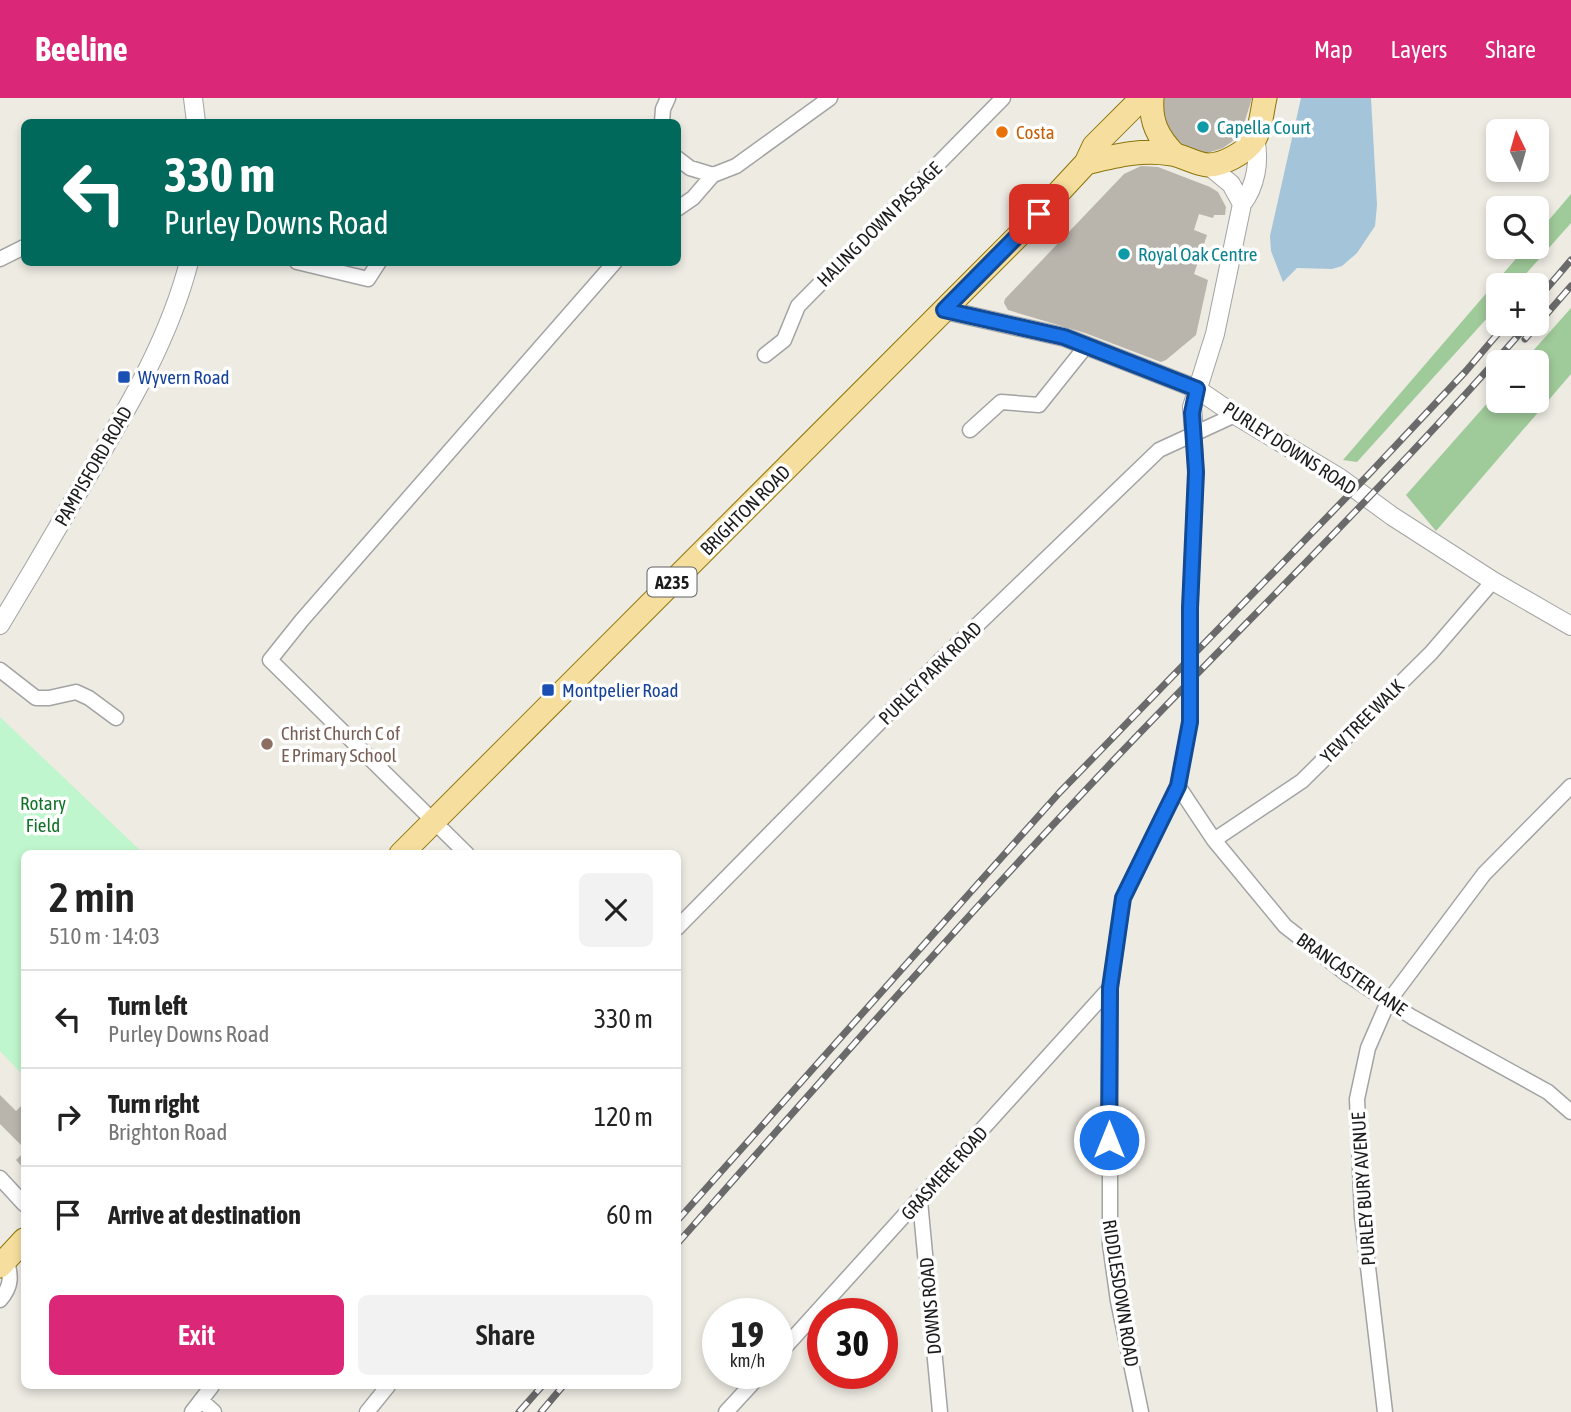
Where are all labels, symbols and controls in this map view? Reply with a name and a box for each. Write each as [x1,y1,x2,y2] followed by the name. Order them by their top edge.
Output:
[35,30,128,68] text: Beeline
[1314,36,1353,63] text: Map
[1391,36,1447,63] text: Layers
[1485,36,1536,63] text: Share
[1217,116,1311,138] place label: Capella Court
[1195,119,1211,135] marker: Capella Court
[1486,119,1549,182] north arrow
[1486,119,1549,413] map controls
[1016,121,1055,143] place label: Costa
[994,124,1010,140] marker: Costa
[164,146,275,202] text: 330 m
[49,147,140,238] icon: left
[812,157,946,291] street label: HALING DOWN PASSAGE
[1009,184,1069,244] pin
[1020,195,1058,233] icon: arrive
[1486,196,1549,259] button: search
[164,204,389,241] text: Purley Downs Road
[1138,243,1257,265] place label: Royal Oak Centre
[1116,246,1132,262] marker: Royal Oak Centre
[1486,273,1549,336] button: +
[1486,350,1549,413] button: −
[138,366,230,388] place label: Wyvern Road
[116,369,132,385] marker: Wyvern Road
[1219,397,1361,499] street label: PURLEY DOWNS ROAD
[50,402,136,530] street label: PAMPISFORD ROAD
[696,461,794,559] street label: BRIGHTON ROAD
[648,568,696,596] road number: A235
[874,617,986,729] street label: PURLEY PARK ROAD
[1316,674,1409,767] street label: YEW TREE WALK
[562,679,679,701] place label: Montpelier Road
[540,682,556,698] marker: Montpelier Road
[281,722,400,766] place label: Christ Church C of E Primary School
[259,736,275,752] marker: Christ Church C of E Primary School
[20,792,66,836] park label: Rotary Field
[49,873,135,921] text: 2 min
[579,873,653,947] button: close
[49,923,160,949] text: 510 m · 14:03
[1293,928,1411,1020] street label: BRANCASTER LANE
[108,991,188,1021] text: Turn left
[49,1000,87,1038] icon: left
[594,1004,653,1034] text: 330 m
[108,1021,269,1047] text: Purley Downs Road
[108,1089,199,1119] text: Turn right
[49,1098,87,1136] icon: right
[594,1102,653,1132] text: 120 m
[1072,1103,1146,1177] position arrow
[1347,1111,1379,1267] street label: PURLEY BURY AVENUE
[108,1119,227,1145] text: Brighton Road
[896,1122,992,1224] street label: GRASMERE ROAD
[49,1196,87,1234] icon: arrive
[108,1200,301,1230] text: Arrive at destination
[606,1200,653,1230] text: 60 m
[1099,1218,1143,1368] street label: RIDDLESDOWN ROAD
[915,1256,945,1356] street label: DOWNS ROAD
[49,1295,344,1375] button: Exit
[358,1295,653,1375] button: Share
[807,1298,898,1389] speed limit sign: 30
[731,1314,764,1354] text: 19
[730,1350,765,1371] text: km/h

